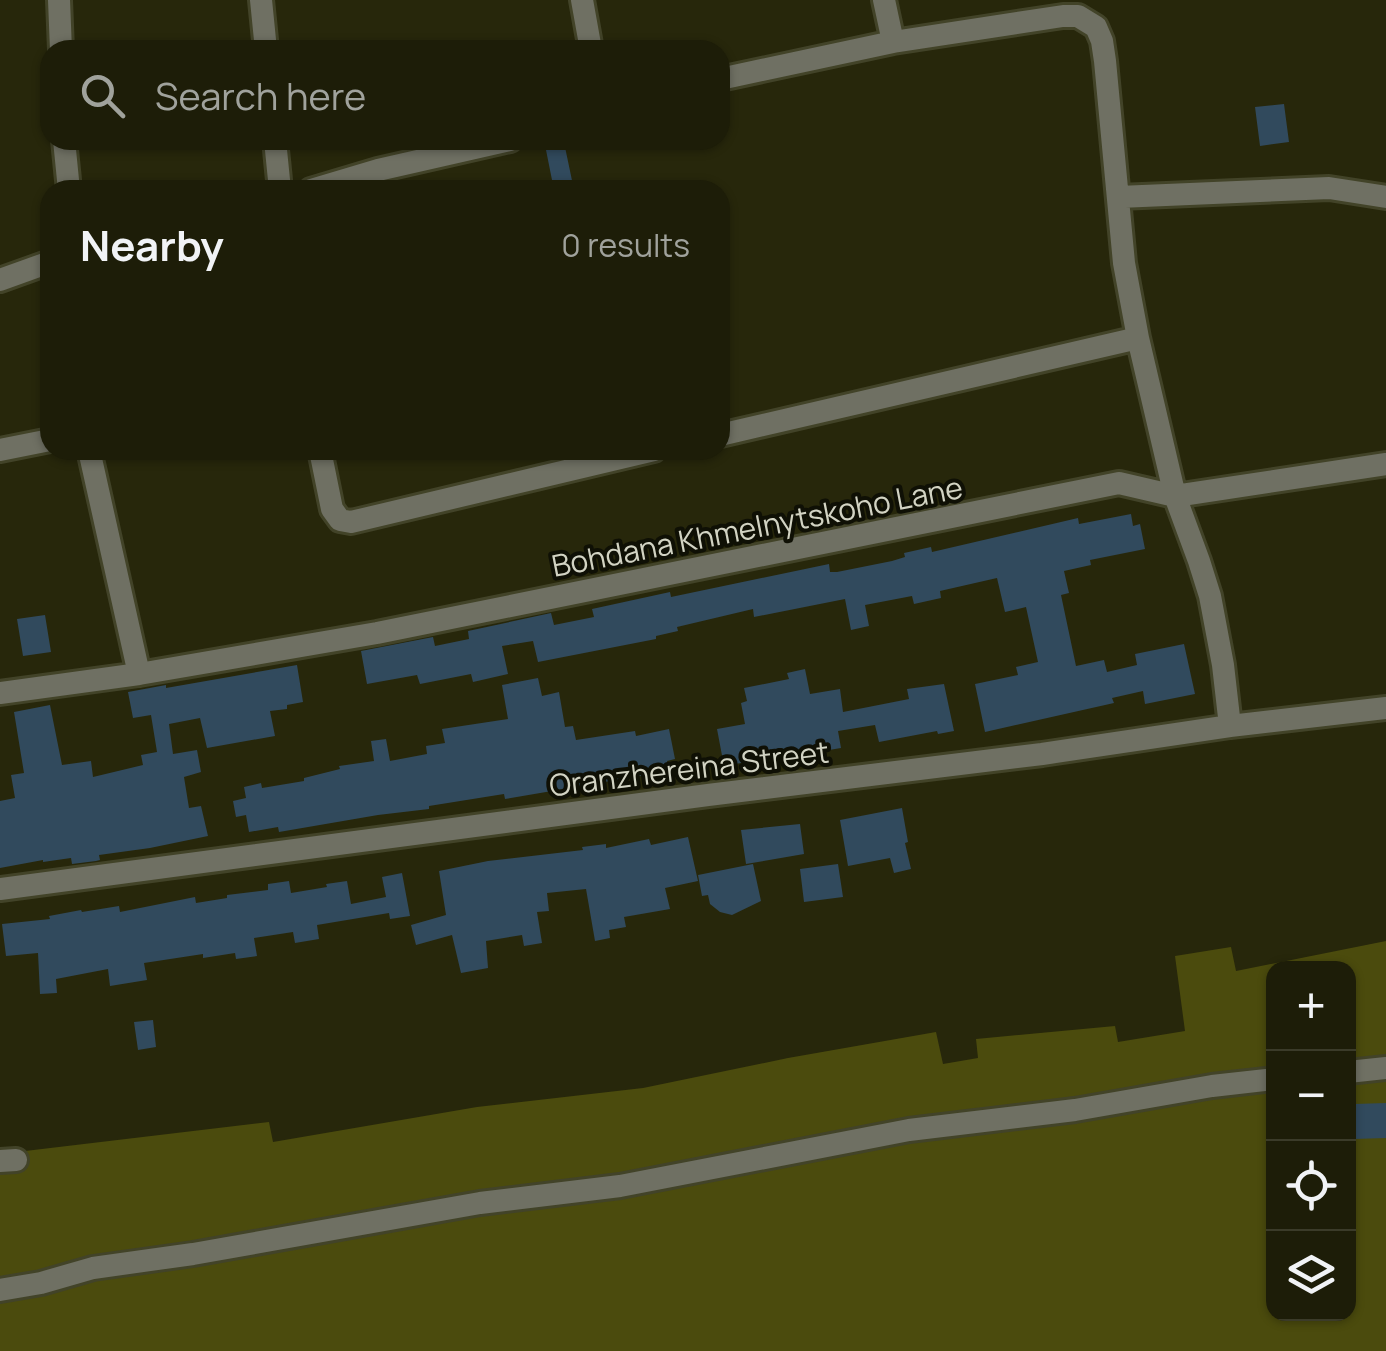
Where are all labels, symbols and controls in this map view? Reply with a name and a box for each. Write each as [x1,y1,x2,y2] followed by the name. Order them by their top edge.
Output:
[40,40,730,150] search box
[75,68,130,123] icon: search
[155,69,366,121] text: Search here
[80,216,224,274] text: Nearby
[561,223,690,267] text: 0 results
[548,466,966,586] street label: Bohdana Khmelnytskoho Lane
[547,731,831,805] street label: Oranzhereina Street
[1266,961,1356,1321] map controls
[1266,961,1356,1051] button: +
[1266,1051,1356,1141] button: −
[1266,1141,1356,1231] button: locate
[1266,1231,1356,1321] button: layers

